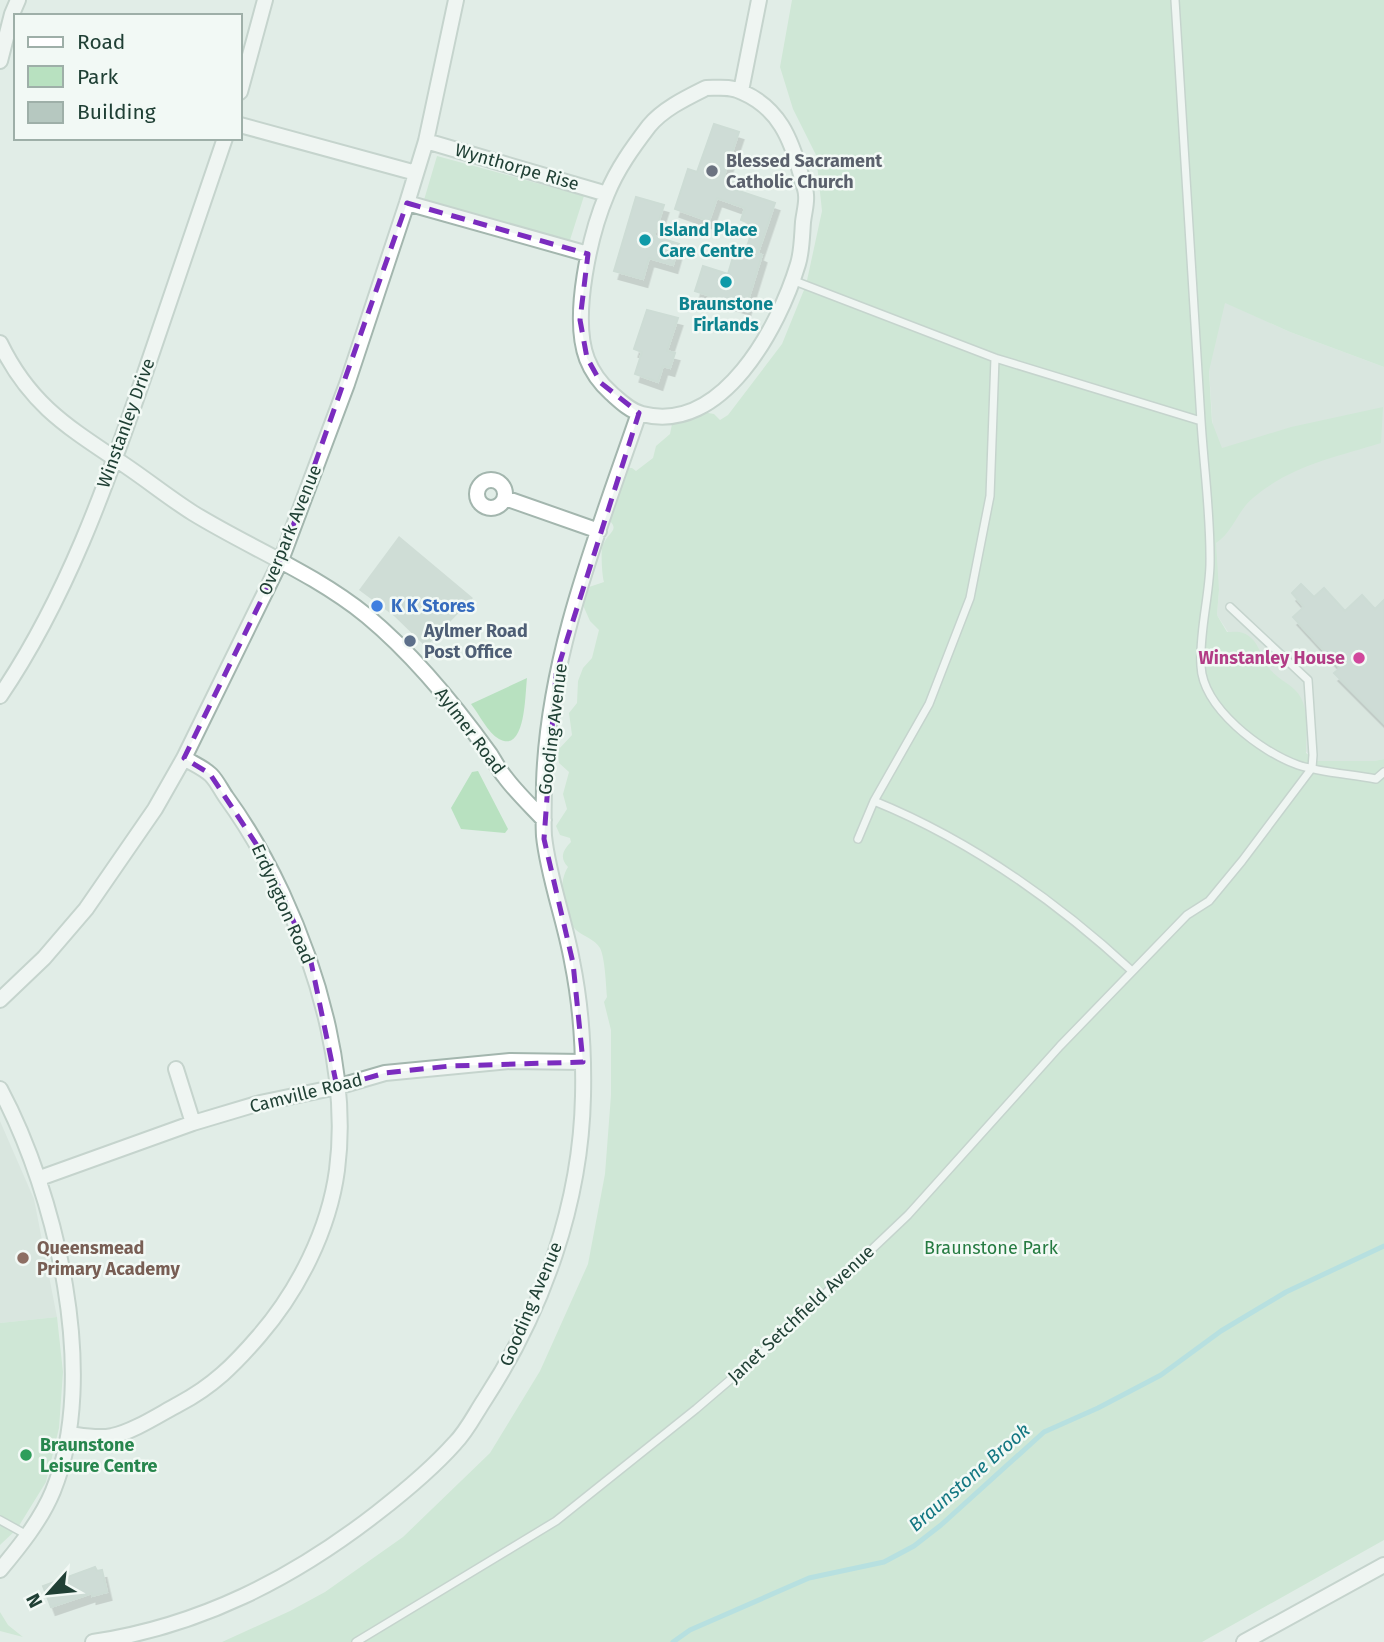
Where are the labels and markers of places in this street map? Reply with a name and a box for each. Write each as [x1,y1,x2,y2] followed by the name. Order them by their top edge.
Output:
[726,150,883,193] place label: Blessed Sacrament Catholic Church
[704,163,720,179] marker: Blessed Sacrament Catholic Church
[659,219,758,262] place label: Island Place Care Centre
[637,232,653,248] marker: Island Place Care Centre
[718,274,734,290] marker: Braunstone Firlands
[679,293,773,336] place label: Braunstone Firlands
[391,595,475,617] place label: K K Stores
[369,598,385,614] marker: K K Stores
[423,620,528,663] place label: Aylmer Road Post Office
[402,633,418,649] marker: Aylmer Road Post Office
[1199,647,1345,669] place label: Winstanley House
[1351,650,1367,666] marker: Winstanley House
[37,1237,180,1280] place label: Queensmead Primary Academy
[15,1250,31,1266] marker: Queensmead Primary Academy
[40,1434,158,1477] place label: Braunstone Leisure Centre
[18,1447,34,1463] marker: Braunstone Leisure Centre

